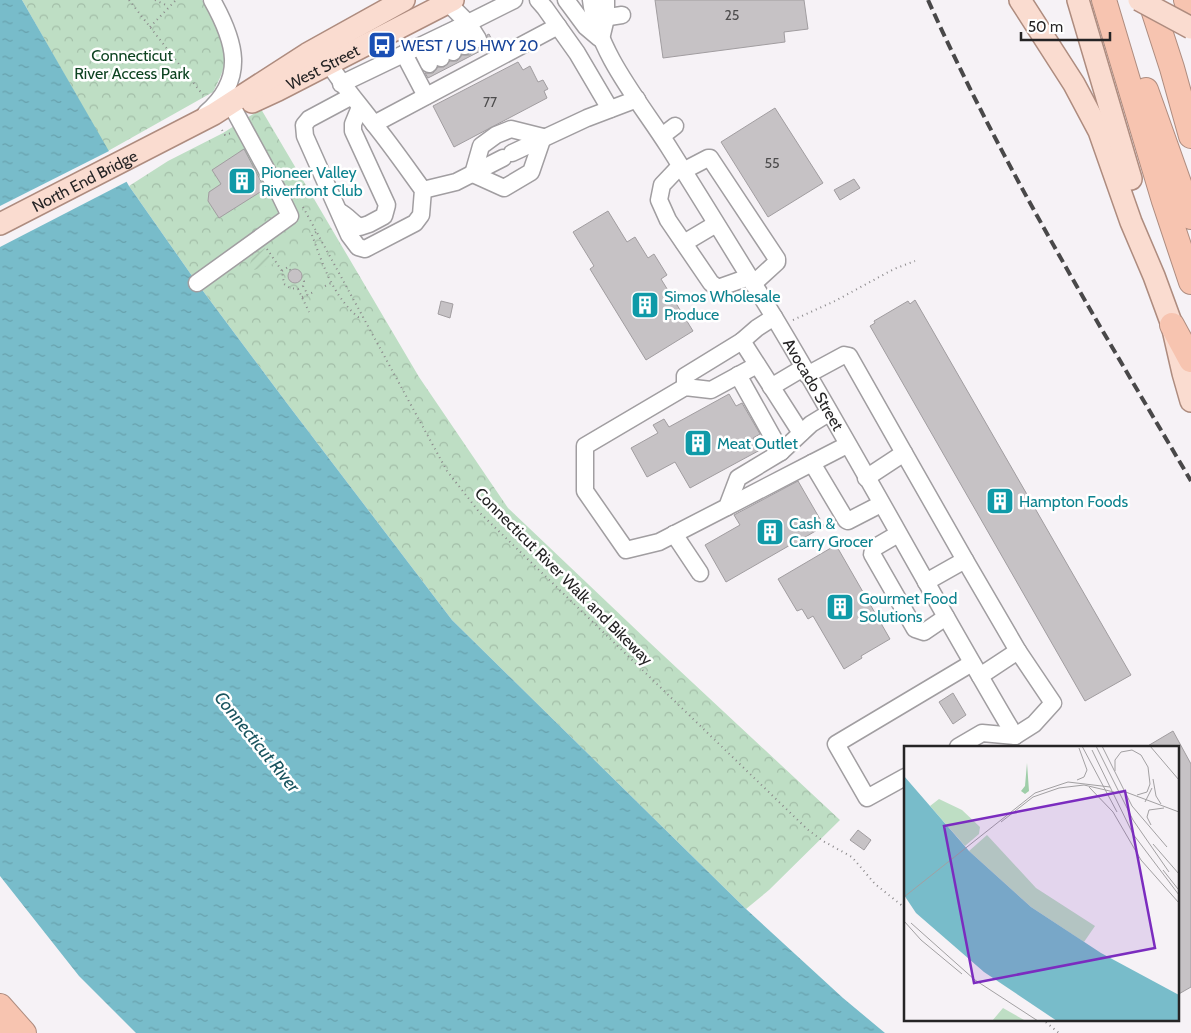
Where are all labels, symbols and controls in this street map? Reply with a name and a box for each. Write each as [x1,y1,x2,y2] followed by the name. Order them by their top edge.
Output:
[725,6,739,24] house number: 25
[1021,10,1110,42] scale bar
[1028,18,1063,36] text: 50 m
[367,30,397,60] bus stop icon: WEST / US HWY 20
[401,36,538,55] place label: WEST / US HWY 20
[283,41,363,94] street label: West Street
[74,46,191,83] park label: Connecticut River Access Park
[483,93,497,111] house number: 77
[29,146,141,216] street label: North End Bridge
[764,154,780,172] house number: 55
[261,163,363,200] place label: Pioneer Valley Riverfront Club
[227,166,257,196] building icon: Pioneer Valley Riverfront Club
[664,287,780,324] place label: Simos Wholesale Produce
[630,290,660,320] building icon: Simos Wholesale Produce
[779,335,848,435] street label: Avocado Street
[683,428,713,458] building icon: Meat Outlet
[717,434,798,453] place label: Meat Outlet
[471,484,656,669] street label: Connecticut River Walk and Bikeway
[985,486,1015,516] building icon: Hampton Foods
[1019,492,1128,511] place label: Hampton Foods
[789,514,874,551] place label: Cash & Carry Grocer
[755,517,785,547] building icon: Cash & Carry Grocer
[859,589,957,626] place label: Gourmet Food Solutions
[825,592,855,622] building icon: Gourmet Food Solutions
[209,687,305,798] water label: Connecticut River
[904,746,1178,1020] inset map

